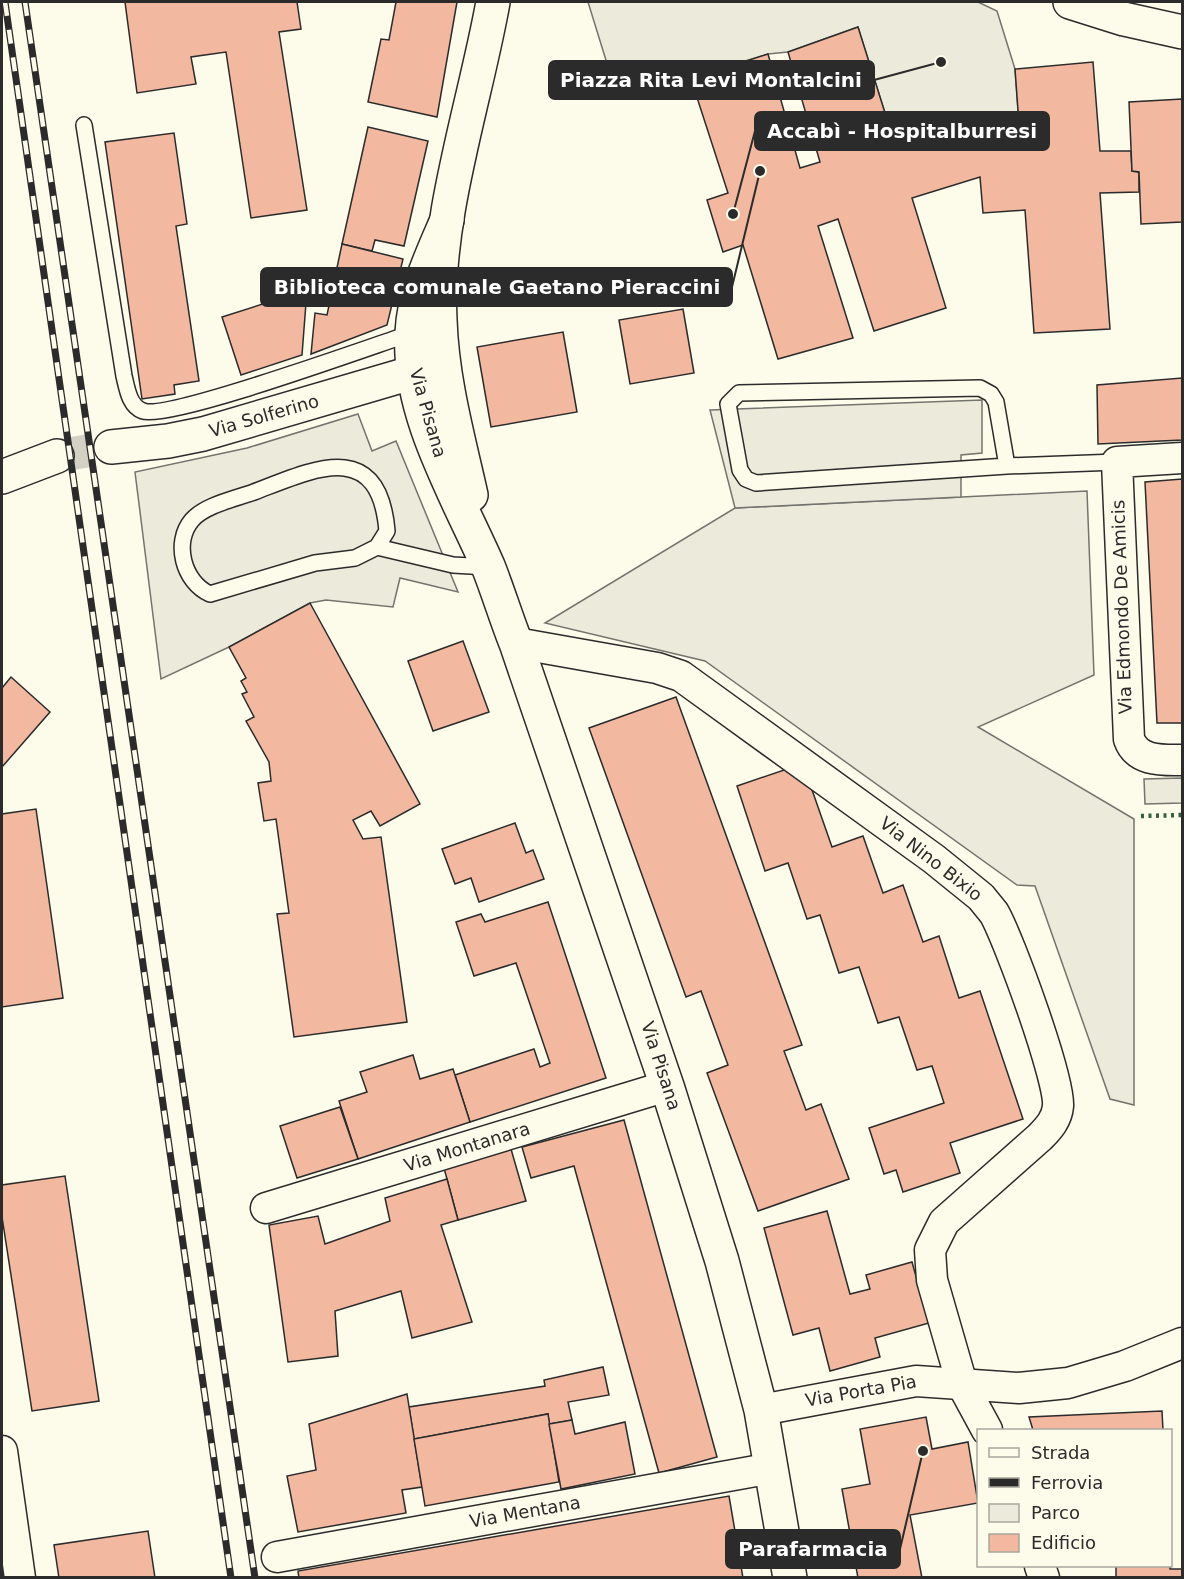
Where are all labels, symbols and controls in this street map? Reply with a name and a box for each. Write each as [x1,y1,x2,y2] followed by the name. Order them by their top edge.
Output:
[549,61,874,99] callout: Piazza Rita Levi Montalcini
[560,68,862,92] text: Piazza Rita Levi Montalcini
[755,112,1049,150] callout: Accabì - Hospitalburresi
[767,119,1037,143] text: Accabì - Hospitalburresi
[261,268,732,306] callout: Biblioteca comunale Gaetano Pieraccini
[274,275,720,299] text: Biblioteca comunale Gaetano Pieraccini
[406,366,451,460] street label: Via Pisana
[206,390,321,441] street label: Via Solferino
[1107,500,1136,715] street label: Via Edmondo De Amicis
[876,812,987,905] street label: Via Nino Bixio
[637,1019,686,1113] street label: Via Pisana
[401,1117,532,1176] street label: Via Montanara
[804,1370,918,1411] street label: Via Porta Pia
[977,1429,1172,1567] legend
[1031,1442,1090,1463] text: Strada
[1031,1472,1103,1493] text: Ferrovia
[468,1491,582,1532] street label: Via Mentana
[1031,1502,1080,1523] text: Parco
[726,1530,900,1568] callout: Parafarmacia
[1031,1532,1096,1553] text: Edificio
[738,1537,888,1561] text: Parafarmacia

